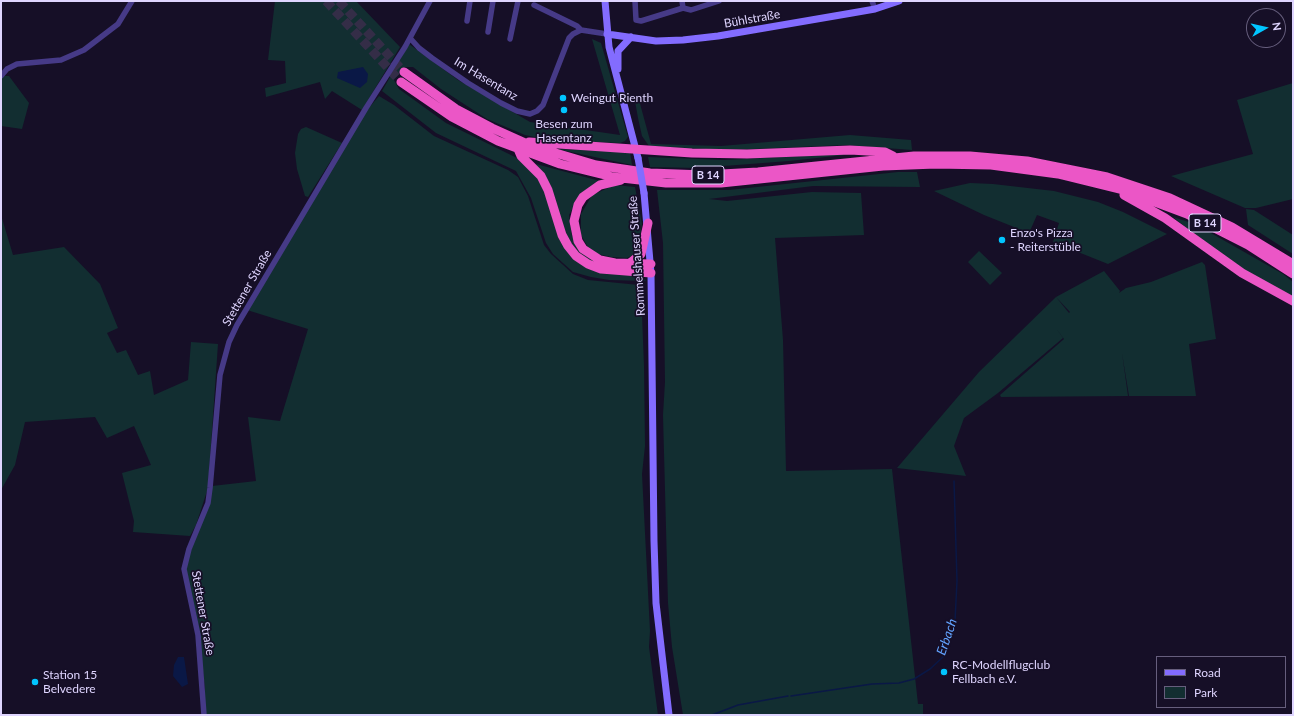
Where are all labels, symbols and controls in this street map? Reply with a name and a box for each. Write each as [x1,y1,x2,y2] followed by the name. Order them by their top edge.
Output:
[723,7,781,31] street label: Bühlstraße
[1246,8,1286,48] north arrow
[1270,21,1284,31] text: N
[452,54,520,104] street label: Im Hasentanz
[571,91,653,105] place label: Weingut Rienth
[558,93,568,103] marker: Weingut Rienth
[559,105,569,115] marker: Besen zum Hasentanz
[535,117,593,145] place label: Besen zum Hasentanz
[692,166,724,184] road number: B 14
[626,195,648,317] street label: Rommelshauser Straße
[1189,214,1221,232] road number: B 14
[1010,226,1081,254] place label: Enzo's Pizza - Reiterstüble
[997,235,1007,245] marker: Enzo's Pizza - Reiterstüble
[219,247,275,329] street label: Stettener Straße
[188,569,218,657] street label: Stettener Straße
[934,617,960,657] water label: Erbach
[1156,656,1286,708] legend
[952,658,1050,686] place label: RC-Modellflugclub Fellbach e.V.
[1194,665,1221,680] text: Road
[939,667,949,677] marker: RC-Modellflugclub Fellbach e.V.
[43,668,97,696] place label: Station 15 Belvedere
[30,677,40,687] marker: Station 15 Belvedere
[1194,685,1217,700] text: Park

